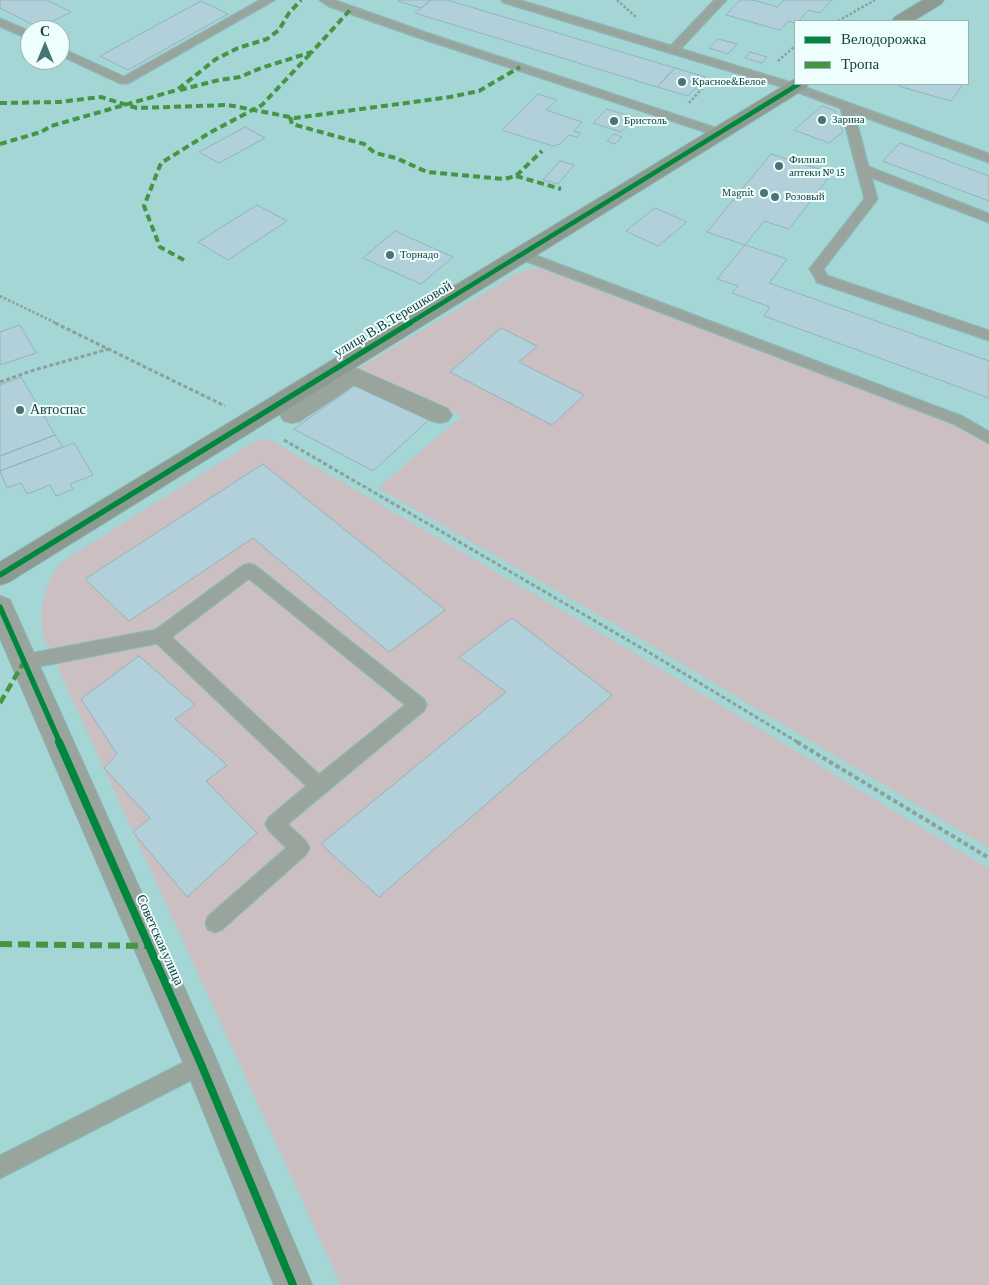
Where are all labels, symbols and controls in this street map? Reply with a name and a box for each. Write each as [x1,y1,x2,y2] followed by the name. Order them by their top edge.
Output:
[20,20,70,70] north arrow
[794,20,969,85] legend
[40,23,50,39] text: С
[841,31,926,47] text: Велодорожка
[841,56,879,72] text: Тропа
[692,75,766,89] place label: Красное&Белое
[676,76,688,88] marker: Красное&Белое
[832,113,865,127] place label: Зарина
[624,114,667,128] place label: Бристоль
[816,114,828,126] marker: Зарина
[608,115,620,127] marker: Бристоль
[789,153,845,179] place label: Филиал аптеки № 15
[773,160,785,172] marker: Филиал аптеки № 15
[722,186,754,200] place label: Magnit
[758,187,770,199] marker: Magnit
[785,190,825,204] place label: Розовый
[769,191,781,203] marker: Розовый
[400,248,439,262] place label: Торнадо
[384,249,396,261] marker: Торнадо
[331,277,455,361] street label: улица В.В.Терешковой
[30,402,86,418] place label: Автоспас
[14,404,26,416] marker: Автоспас
[132,892,188,988] street label: Советская улица

